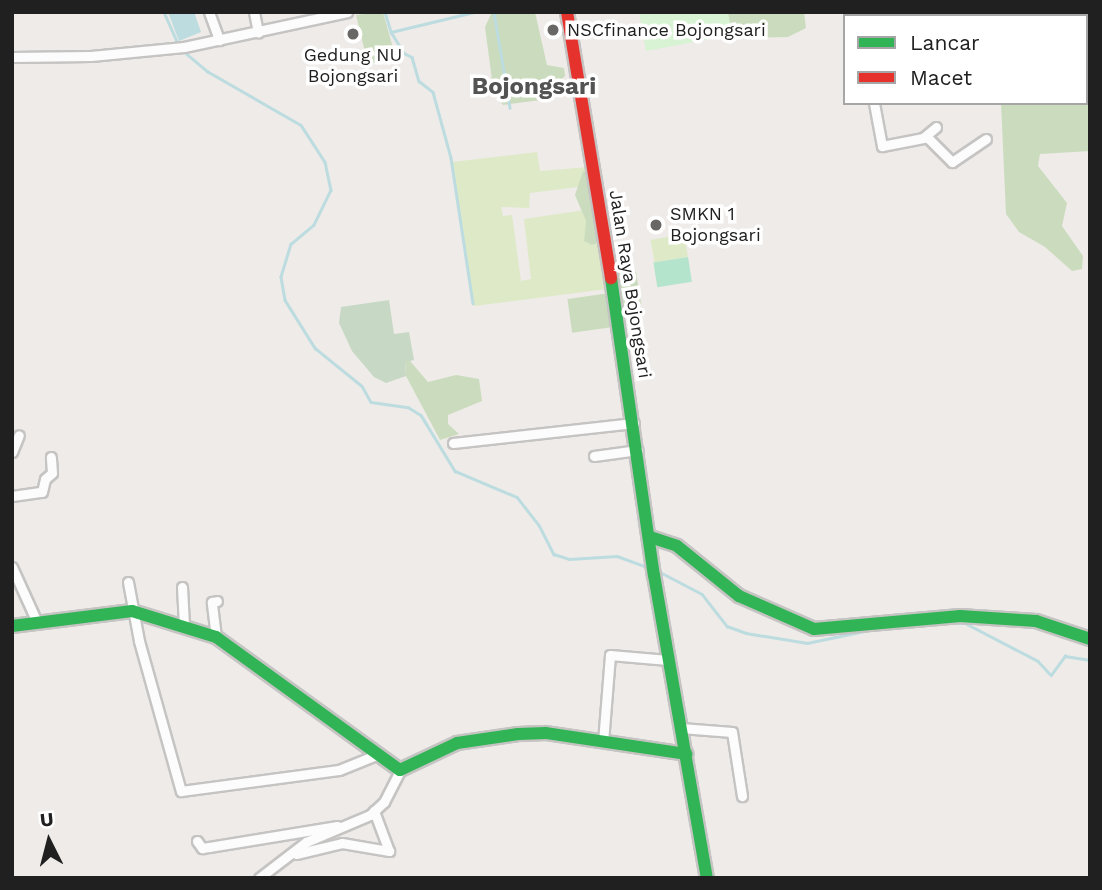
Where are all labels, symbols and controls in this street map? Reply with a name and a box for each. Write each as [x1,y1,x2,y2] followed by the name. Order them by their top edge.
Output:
[843,14,1088,105] legend
[567,19,766,41] place label: NSCfinance Bojongsari
[545,22,561,38] marker: NSCfinance Bojongsari
[345,26,361,42] marker: Gedung NU Bojongsari
[910,30,980,55] text: Lancar
[304,45,402,88] place label: Gedung NU Bojongsari
[910,65,972,90] text: Macet
[472,73,596,101] district label: Bojongsari
[604,188,656,380] street label: Jalan Raya Bojongsari
[670,204,761,246] place label: SMKN 1 Bojongsari
[648,217,664,233] marker: SMKN 1 Bojongsari
[14,806,84,876] north arrow
[39,807,55,832] text: U

